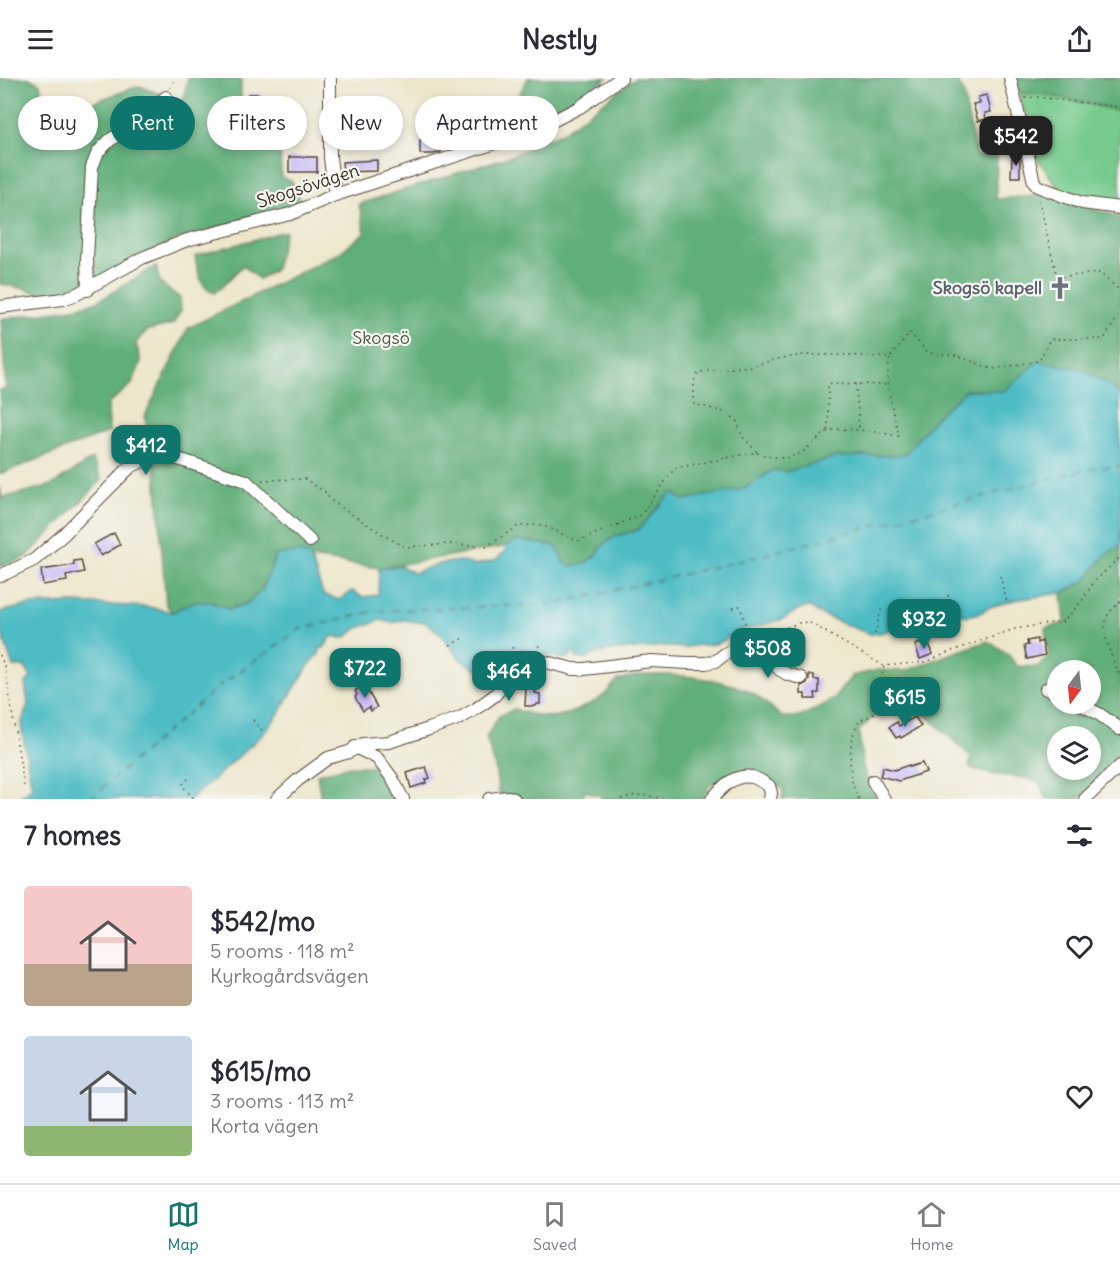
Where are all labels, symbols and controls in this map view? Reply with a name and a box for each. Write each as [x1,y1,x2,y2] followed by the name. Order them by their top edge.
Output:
[522,22,598,56] text: Nestly
[24,23,57,56] icon: menu
[1063,23,1096,56] icon: share
[18,96,98,150] chip: Buy
[110,96,195,150] chip: Rent
[207,96,307,150] chip: Filters
[319,96,403,150] chip: New
[415,96,559,150] chip: Apartment
[980,116,1052,167] pin: $542
[993,123,1039,148] text: $542
[254,158,362,213] street label: Skogsövägen
[1047,275,1073,301] church icon: Skogsö kapell
[933,276,1042,299] place label: Skogsö kapell
[352,326,410,349] park label: Skogsö
[110,425,182,476] pin: $412
[125,432,167,457] text: $412
[888,599,960,650] pin: $932
[902,606,946,631] text: $932
[732,628,804,679] pin: $508
[744,635,792,660] text: $508
[329,648,401,699] pin: $722
[473,651,545,702] pin: $464
[344,655,386,680] text: $722
[486,658,532,683] text: $464
[1047,660,1101,714] north arrow
[1047,660,1101,780] map controls
[869,677,941,728] pin: $615
[884,684,926,709] text: $615
[1047,726,1101,780] button: layers
[24,819,121,852] text: 7 homes
[1063,819,1096,852] icon: filters
[210,905,315,938] text: $542/mo
[72,910,144,982] icon: home
[1063,930,1096,963] icon: heart
[210,938,355,963] text: 5 rooms · 118 m²
[210,963,369,988] text: Kyrkogårdsvägen
[210,1055,311,1088] text: $615/mo
[72,1060,144,1132] icon: home
[1063,1080,1096,1113] icon: heart
[210,1088,354,1113] text: 3 rooms · 113 m²
[210,1113,319,1138] text: Korta vägen
[167,1198,200,1254] tab: Map
[533,1198,577,1254] tab: Saved
[910,1198,953,1254] tab: Home

